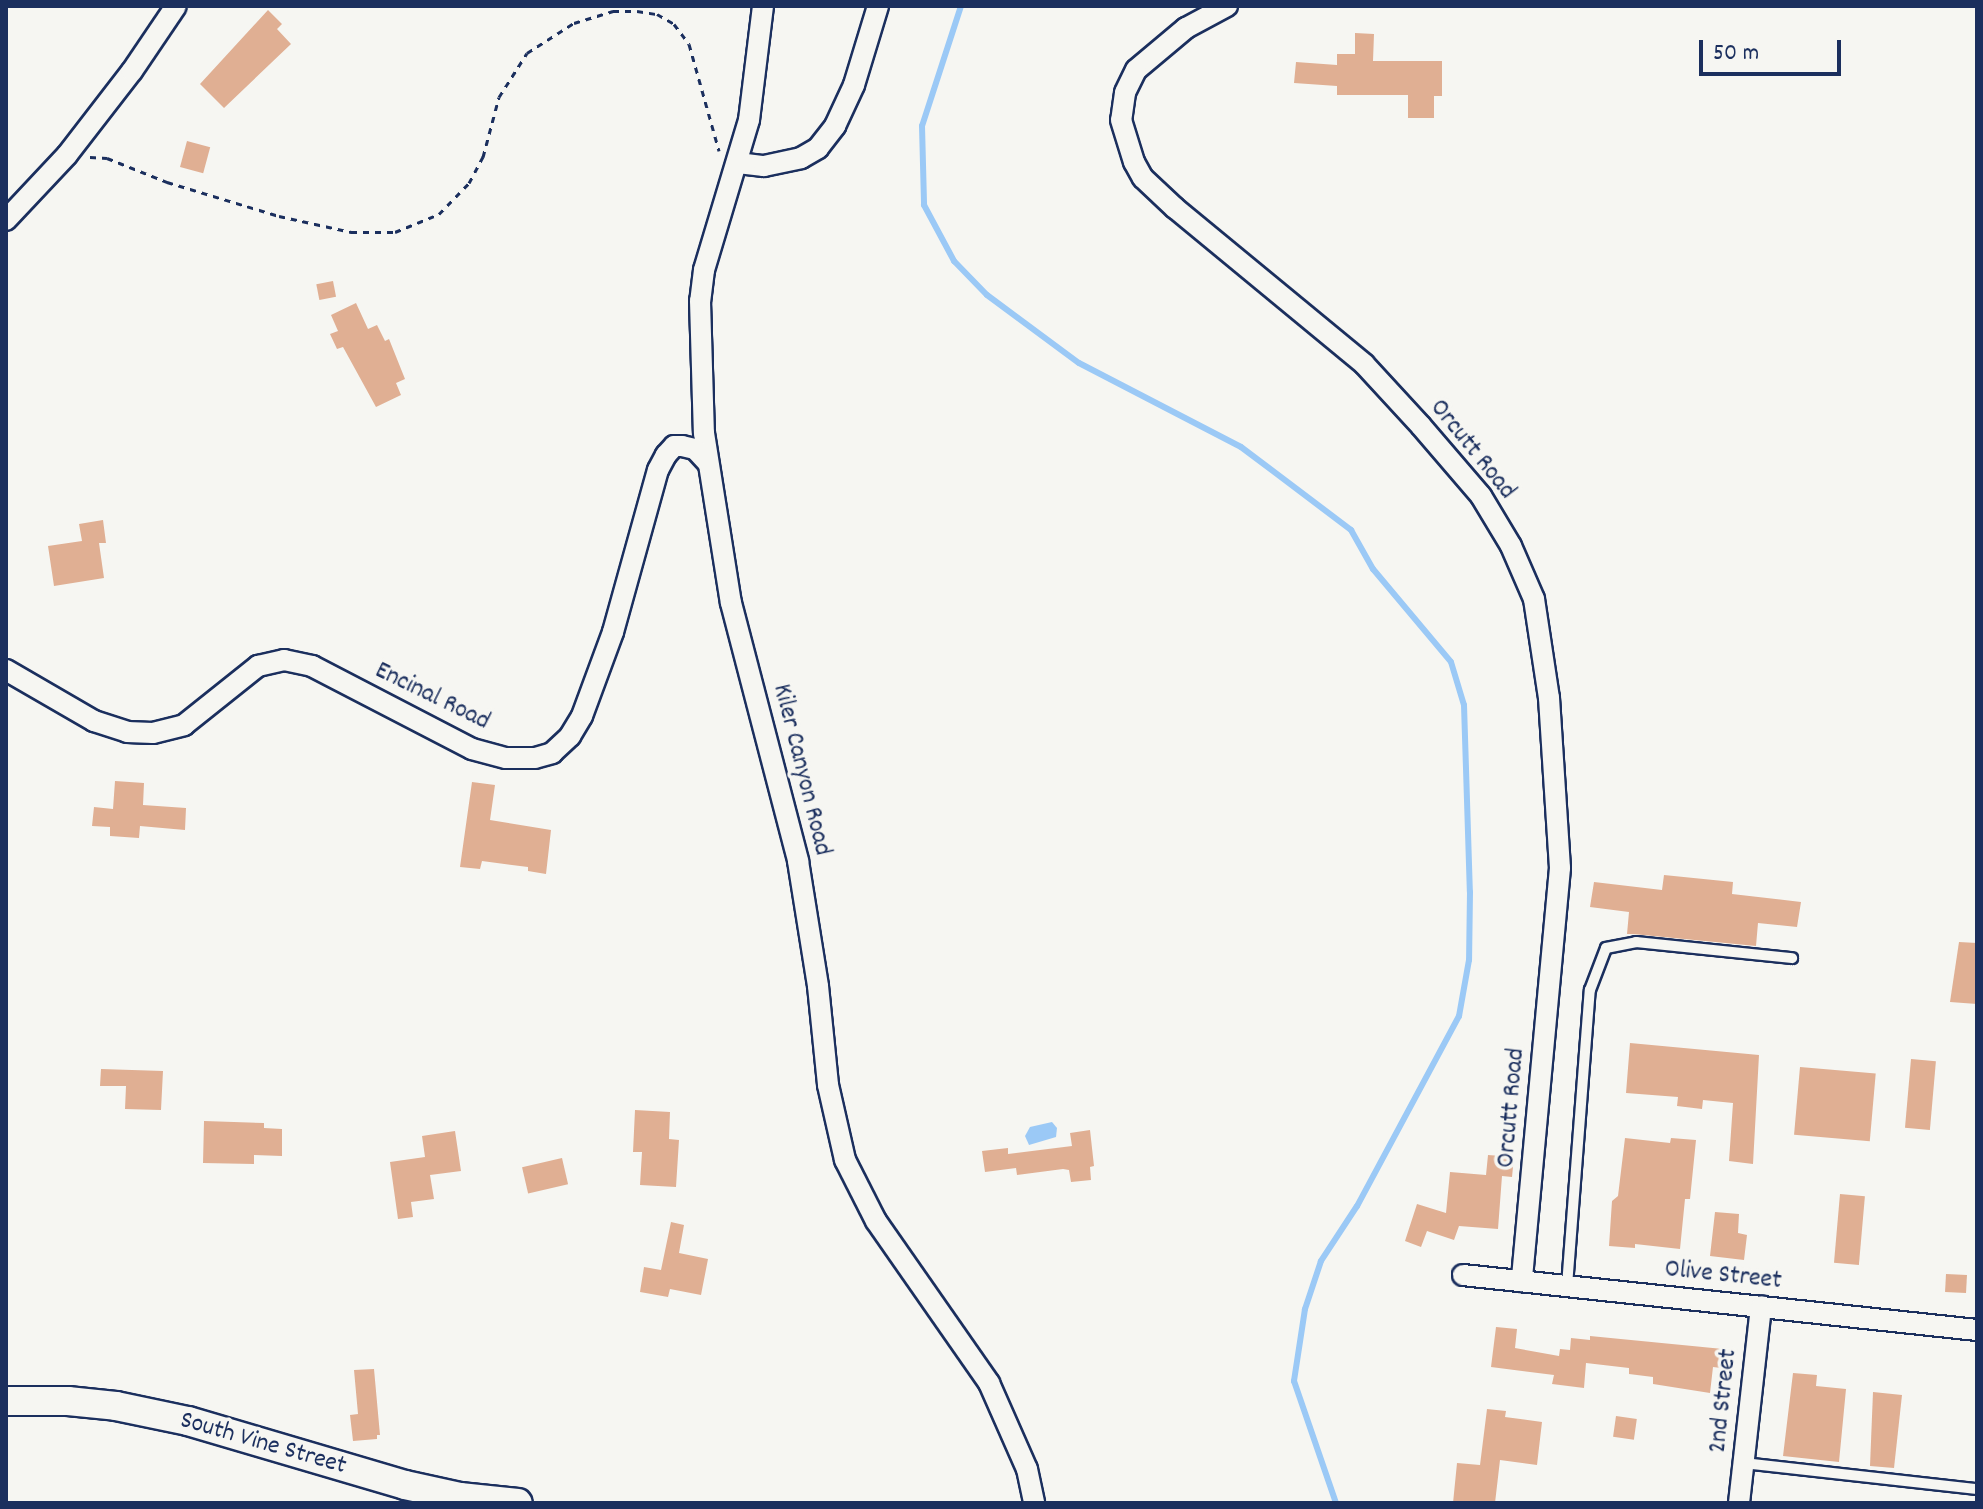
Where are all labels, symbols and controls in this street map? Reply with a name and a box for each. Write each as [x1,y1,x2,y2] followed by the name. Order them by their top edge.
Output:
[1703,24,1845,74] scale bar
[1713,37,1759,71] text: 50 m
[1422,394,1522,506] street label: Orcutt Road
[369,656,495,738] street label: Encinal Road
[765,681,837,859] street label: Kiler Canyon Road
[1491,1047,1533,1169] street label: Orcutt Road
[1663,1254,1783,1298] street label: Olive Street
[1703,1347,1745,1455] street label: 2nd Street
[176,1405,350,1483] street label: South Vine Street

